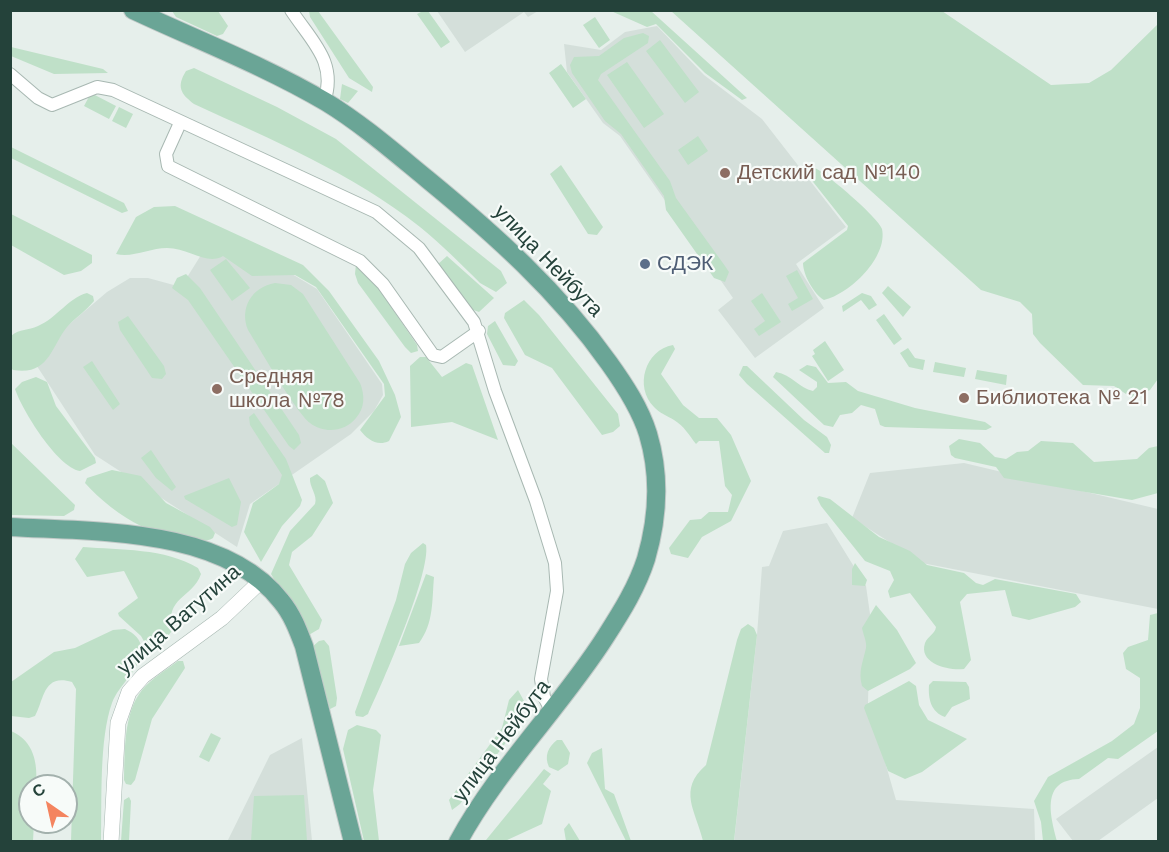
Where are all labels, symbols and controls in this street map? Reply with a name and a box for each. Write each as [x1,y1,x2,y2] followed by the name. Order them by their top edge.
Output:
[737,160,921,186] place label: Детский сад №140
[718,166,732,180] marker: Детский сад №140
[488,200,608,322] street label: улица Нейбута
[657,251,713,277] place label: СДЭК
[638,257,652,271] marker: СДЭК
[229,364,345,414] place label: Средняя школа №78
[210,382,224,396] marker: Средняя школа №78
[976,385,1148,411] place label: Библиотека № 21
[957,391,971,405] marker: Библиотека № 21
[112,560,246,680] street label: улица Ватутина
[448,675,556,807] street label: улица Нейбута
[18,774,78,834] north arrow
[29,779,49,801] text: С

